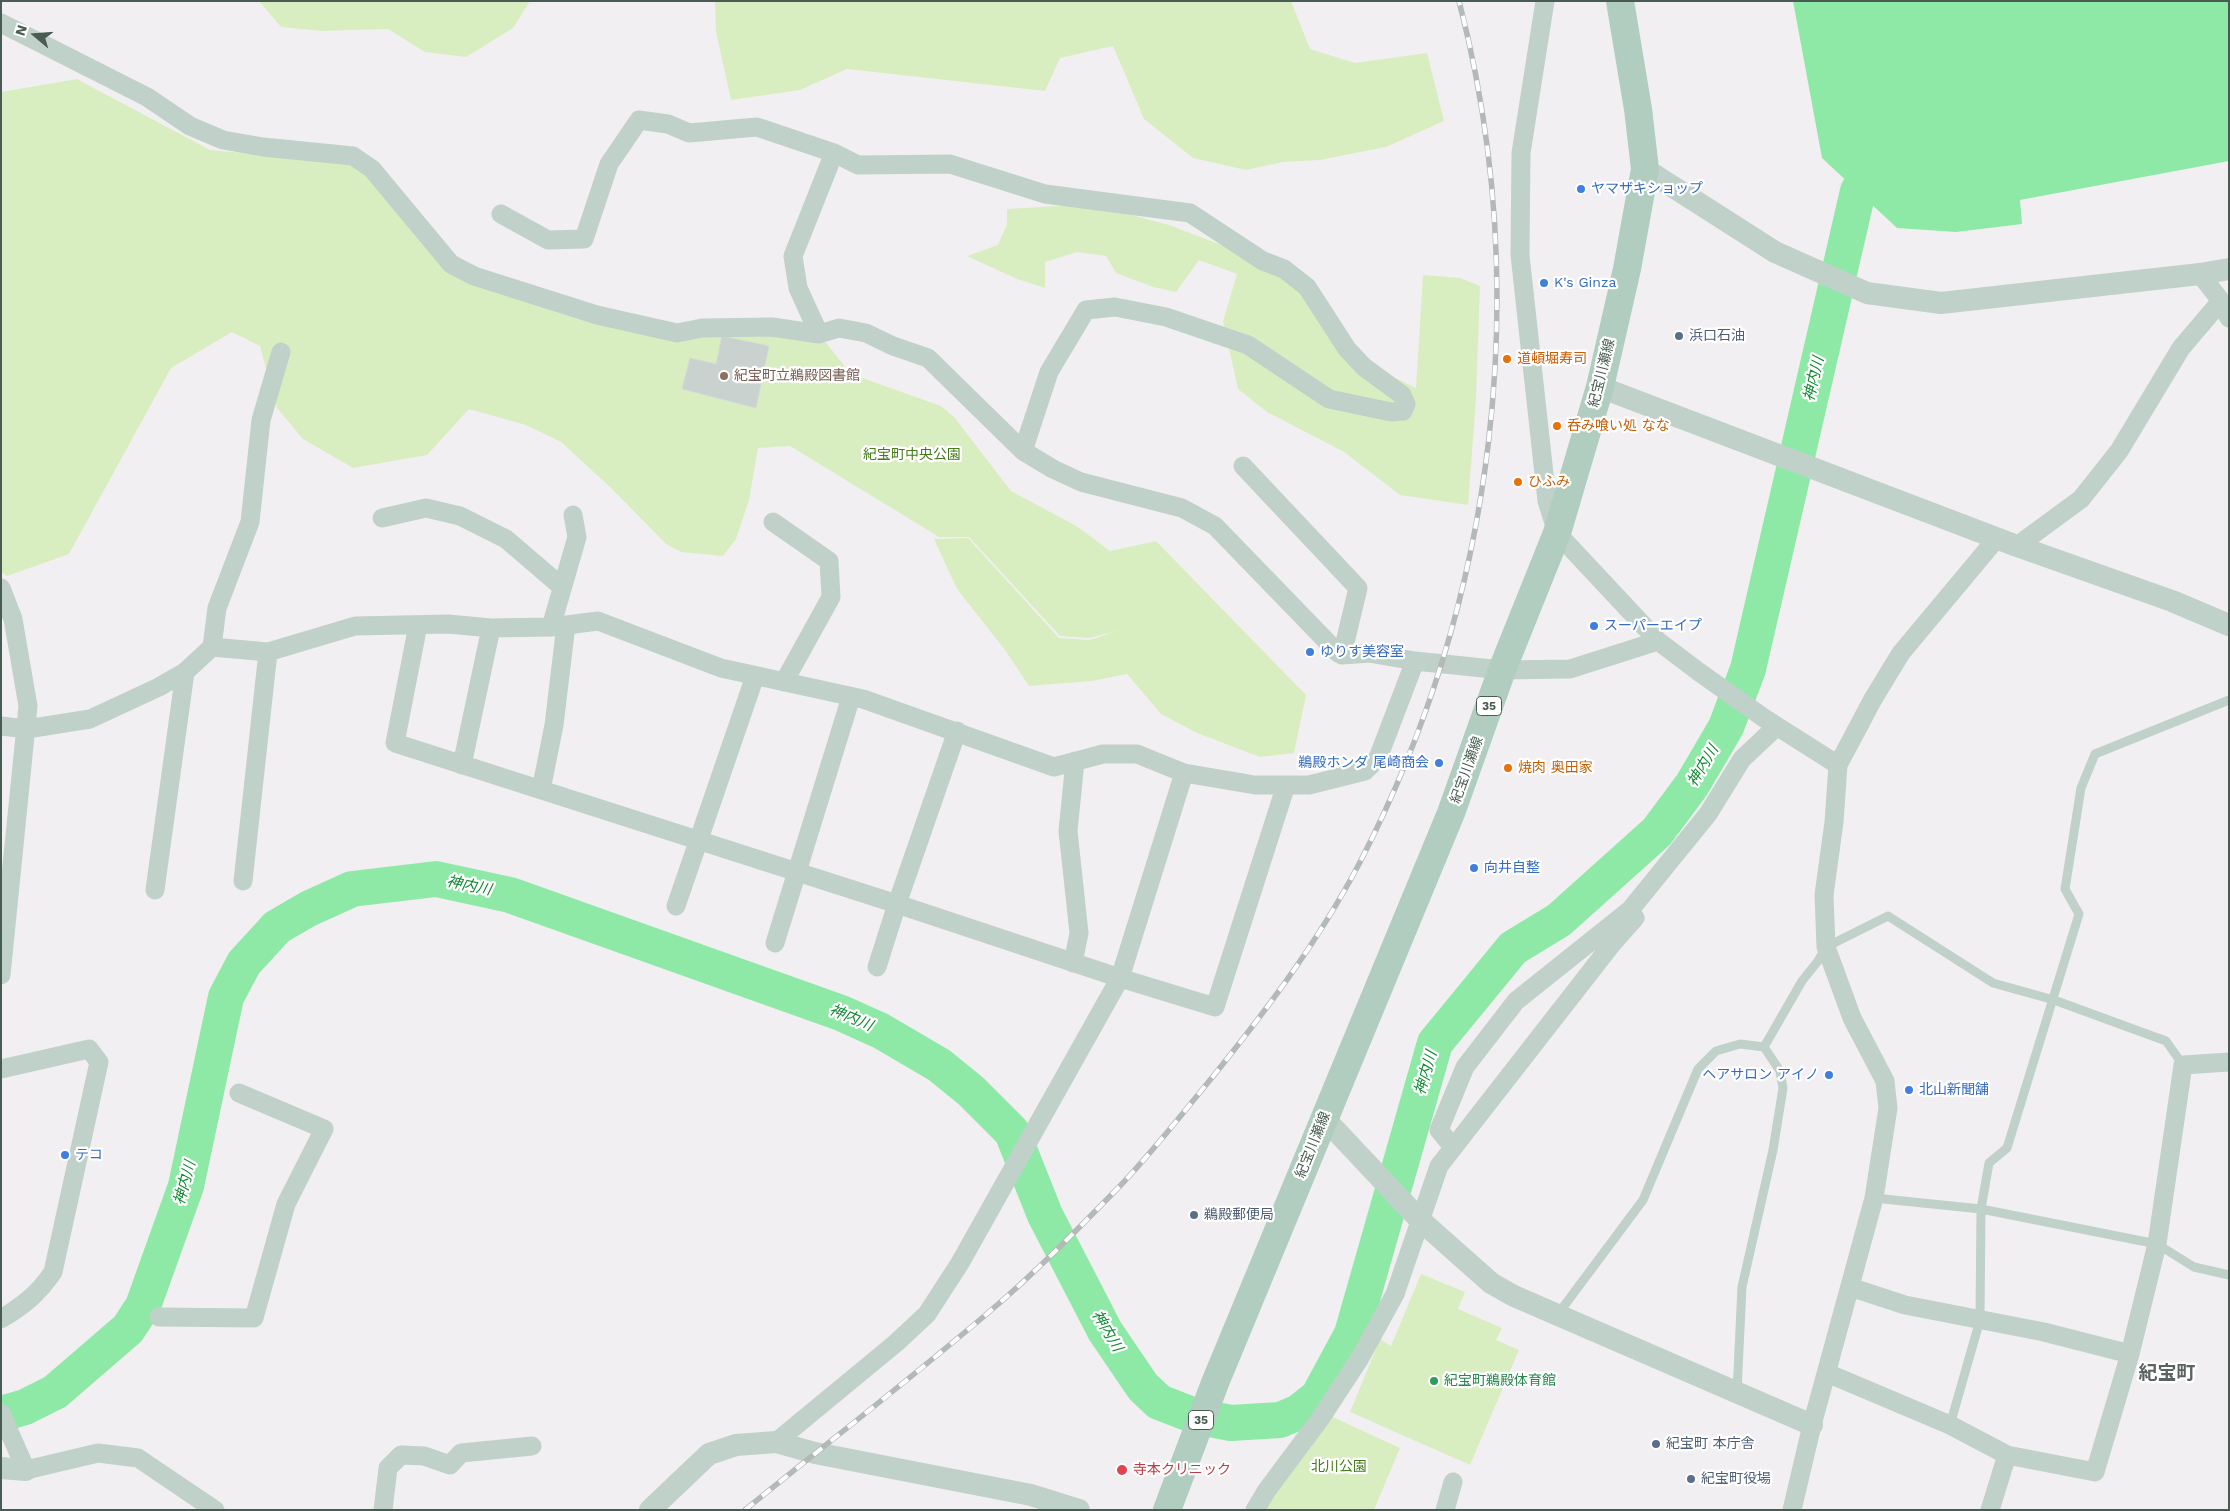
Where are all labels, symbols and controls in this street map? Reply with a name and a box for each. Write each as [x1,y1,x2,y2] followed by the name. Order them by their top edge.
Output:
[10,10,60,60] north arrow
[12,23,30,38] text: N
[1591,181,1703,197] place label: ヤマザキショップ
[1575,183,1587,195] marker: ヤマザキショップ
[1554,275,1616,291] place label: K's Ginza
[1538,277,1550,289] marker: K's Ginza
[1689,328,1745,344] place label: 浜口石油
[1673,330,1685,342] marker: 浜口石油
[1585,337,1619,409] street label: 紀宝川瀬線
[1517,351,1587,367] place label: 道頓堀寿司
[1501,353,1513,365] marker: 道頓堀寿司
[1800,355,1828,403] water label: 神内川
[734,368,860,384] place label: 紀宝町立鵜殿図書館
[718,370,730,382] marker: 紀宝町立鵜殿図書館
[1567,418,1670,434] place label: 呑み喰い処 なな
[1551,420,1563,432] marker: 呑み喰い処 なな
[863,447,961,463] park label: 紀宝町中央公園
[1528,474,1570,490] place label: ひふみ
[1512,476,1524,488] marker: ひふみ
[1604,618,1702,634] place label: スーパーエイプ
[1588,620,1600,632] marker: スーパーエイプ
[1320,644,1404,660] place label: ゆりす美容室
[1304,646,1316,658] marker: ゆりす美容室
[1476,696,1502,716] road number: 35
[1447,734,1487,806] street label: 紀宝川瀬線
[1684,742,1722,790] water label: 神内川
[1298,755,1429,771] place label: 鵜殿ホンダ 尾崎商会
[1433,757,1445,769] marker: 鵜殿ホンダ 尾崎商会
[1518,760,1593,776] place label: 焼肉 奥田家
[1502,762,1514,774] marker: 焼肉 奥田家
[1484,860,1540,876] place label: 向井自整
[1468,862,1480,874] marker: 向井自整
[445,873,493,899] water label: 神内川
[827,1001,875,1035] water label: 神内川
[1411,1049,1441,1097] water label: 神内川
[1702,1067,1819,1083] place label: ヘアサロン アイノ
[1823,1069,1835,1081] marker: ヘアサロン アイノ
[1919,1082,1989,1098] place label: 北山新聞舗
[1903,1084,1915,1096] marker: 北山新聞舗
[1292,1109,1334,1181] street label: 紀宝川瀬線
[75,1147,103,1163] place label: テコ
[59,1149,71,1161] marker: テコ
[170,1159,200,1207] water label: 神内川
[1204,1207,1274,1223] place label: 鵜殿郵便局
[1188,1209,1200,1221] marker: 鵜殿郵便局
[1088,1307,1126,1355] water label: 神内川
[2139,1362,2195,1384] district label: 紀宝町
[1444,1373,1556,1389] place label: 紀宝町鵜殿体育館
[1428,1375,1440,1387] marker: 紀宝町鵜殿体育館
[1188,1410,1214,1430] road number: 35
[1666,1436,1755,1452] place label: 紀宝町 本庁舎
[1650,1438,1662,1450] marker: 紀宝町 本庁舎
[1311,1459,1367,1475] park label: 北川公園
[1133,1462,1231,1478] place label: 寺本クリニック
[1115,1463,1129,1477] marker: 寺本クリニック
[1701,1471,1771,1487] place label: 紀宝町役場
[1685,1473,1697,1485] marker: 紀宝町役場

